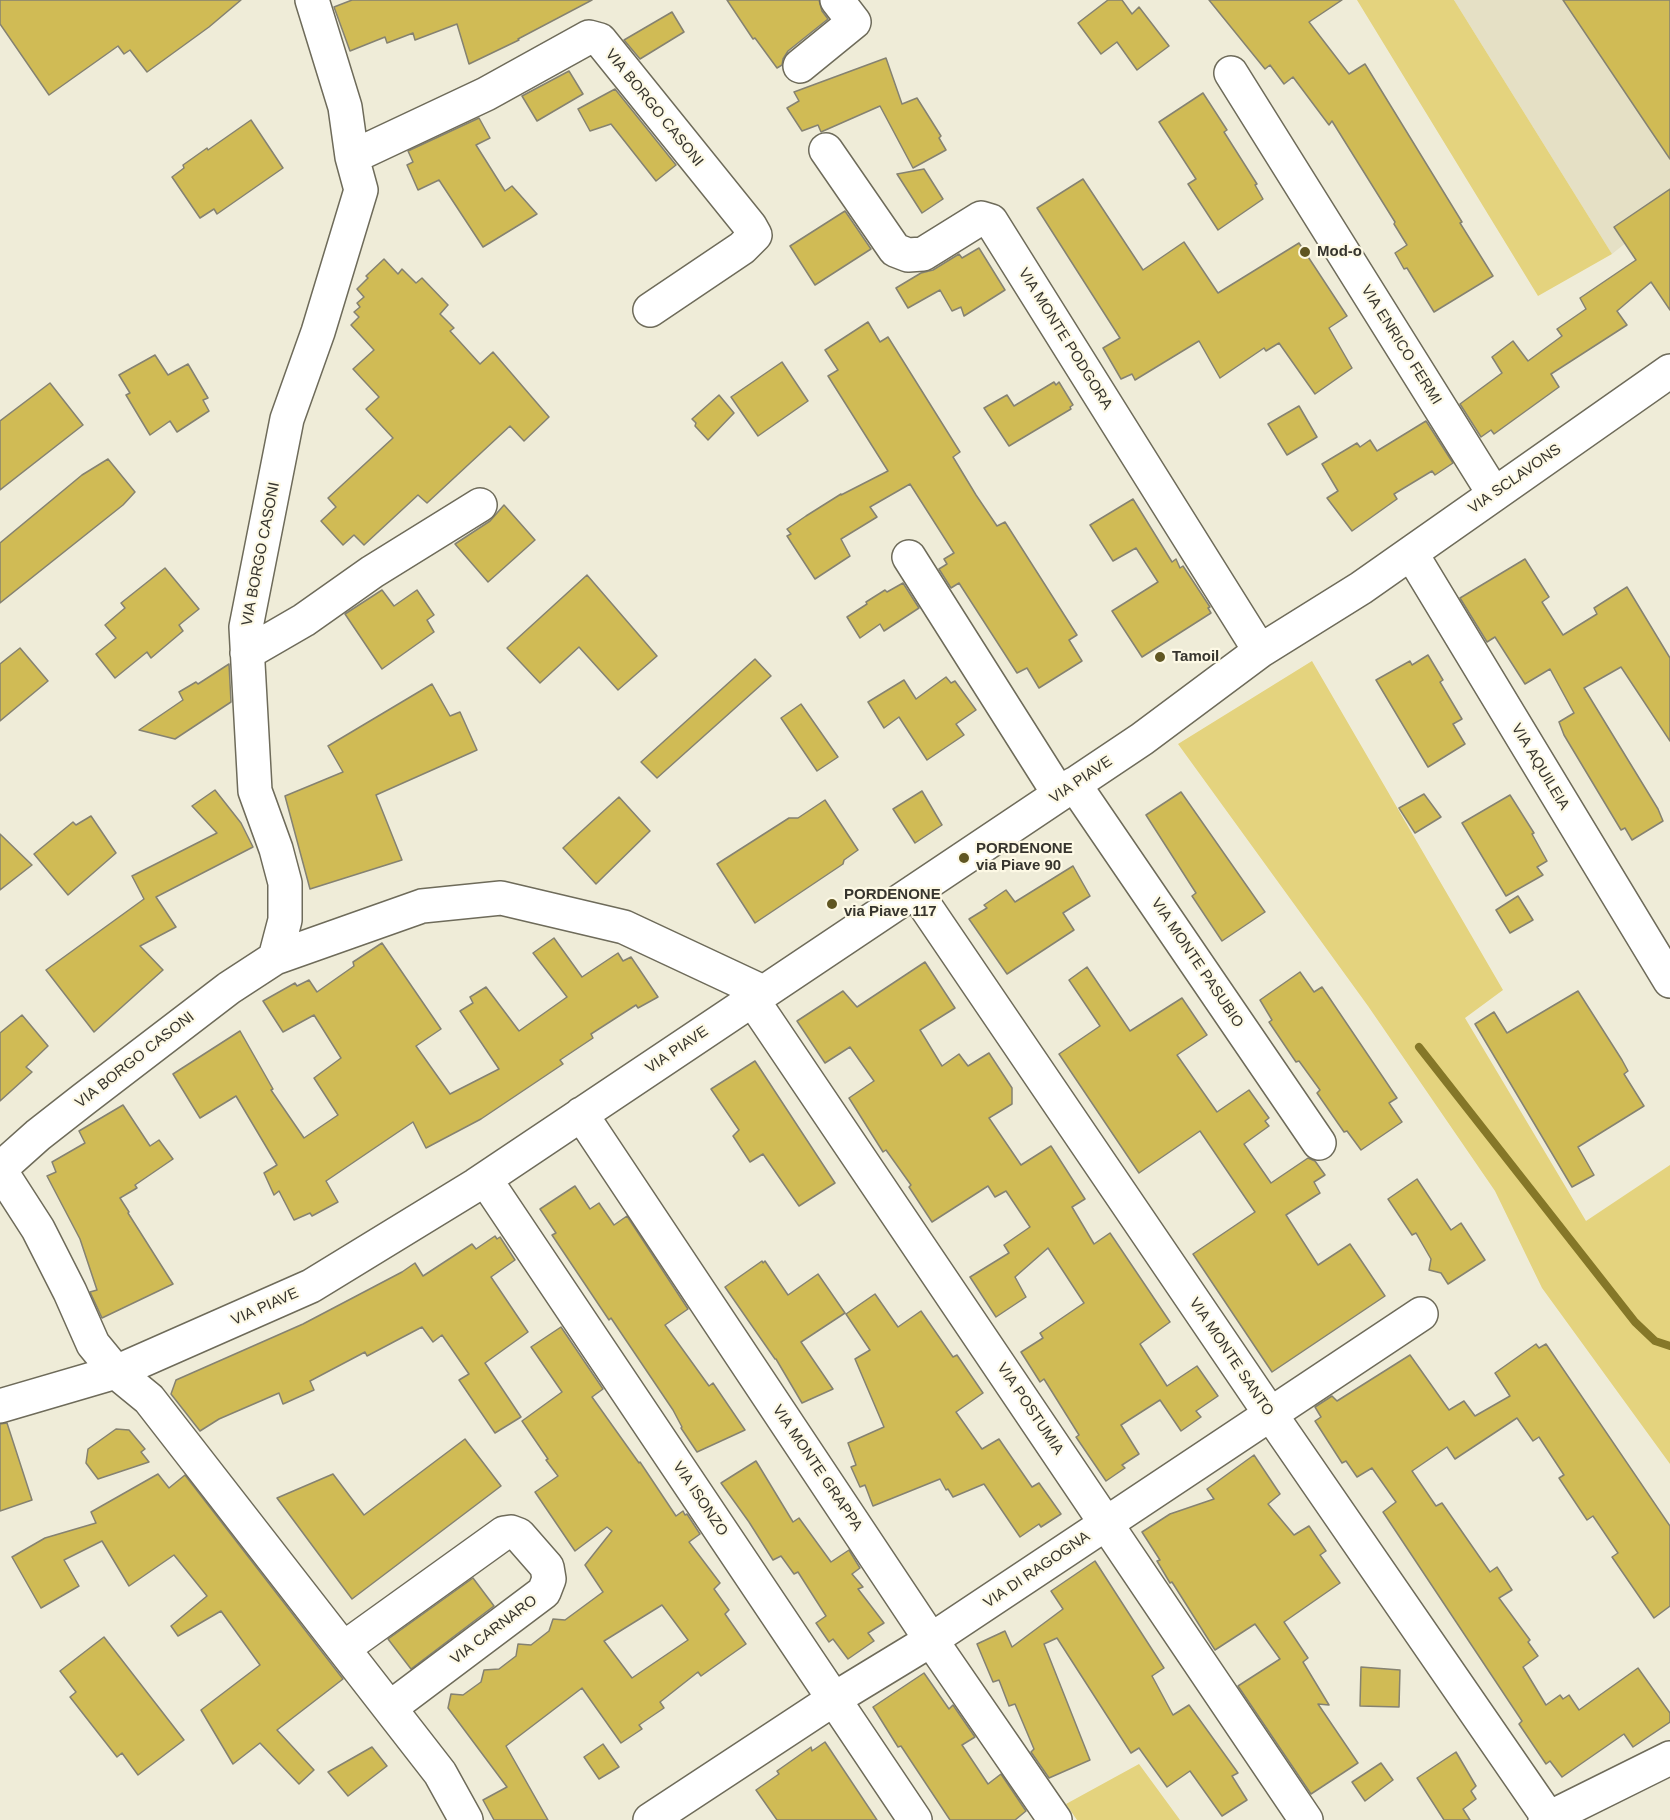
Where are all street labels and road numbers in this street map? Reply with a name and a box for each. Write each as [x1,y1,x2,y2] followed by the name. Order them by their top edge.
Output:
[601,46,707,170] street label: VIA BORGO CASONI
[1014,265,1116,413] street label: VIA MONTE PODGORA
[1357,282,1445,408] street label: VIA ENRICO FERMI
[1465,440,1565,518] street label: VIA SCLAVONS
[238,481,284,627] street label: VIA BORGO CASONI
[1507,721,1573,813] street label: VIA AQUILEIA
[1046,753,1116,807] street label: VIA PIAVE
[1147,895,1247,1031] street label: VIA MONTE PASUBIO
[72,1008,198,1112] street label: VIA BORGO CASONI
[642,1023,712,1077] street label: VIA PIAVE
[229,1284,301,1330] street label: VIA PIAVE
[1185,1295,1277,1419] street label: VIA MONTE SANTO
[993,1360,1067,1458] street label: VIA POSTUMIA
[768,1402,866,1534] street label: VIA MONTE GRAPPA
[669,1458,731,1540] street label: VIA ISONZO
[980,1528,1094,1612] street label: VIA DI RAGOGNA
[447,1592,541,1668] street label: VIA CARNARO

